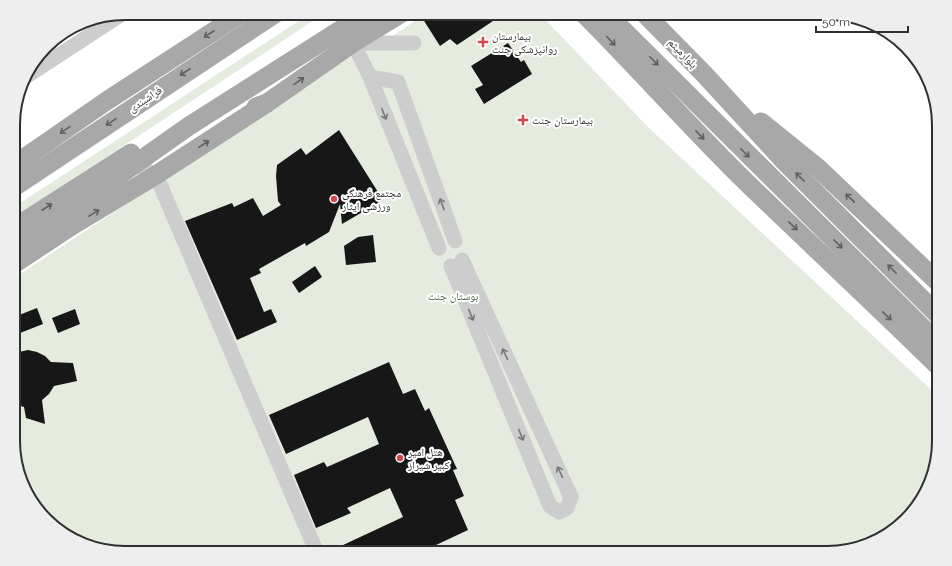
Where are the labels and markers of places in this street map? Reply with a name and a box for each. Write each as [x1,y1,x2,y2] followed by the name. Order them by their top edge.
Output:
[492,30,557,56] place label: بیمارستان روانپزشکی جنت
[477,36,489,48] marker: بیمارستان روانپزشکی جنت
[517,114,529,126] marker: بیمارستان جنت
[532,114,593,127] place label: بیمارستان جنت
[341,187,401,213] place label: مجتمع فرهنگی ورزشی ایثار
[329,194,339,204] marker: مجتمع فرهنگی ورزشی ایثار
[407,446,450,472] place label: هتل امیر کبیر شیراز
[395,453,405,463] marker: هتل امیر کبیر شیراز

